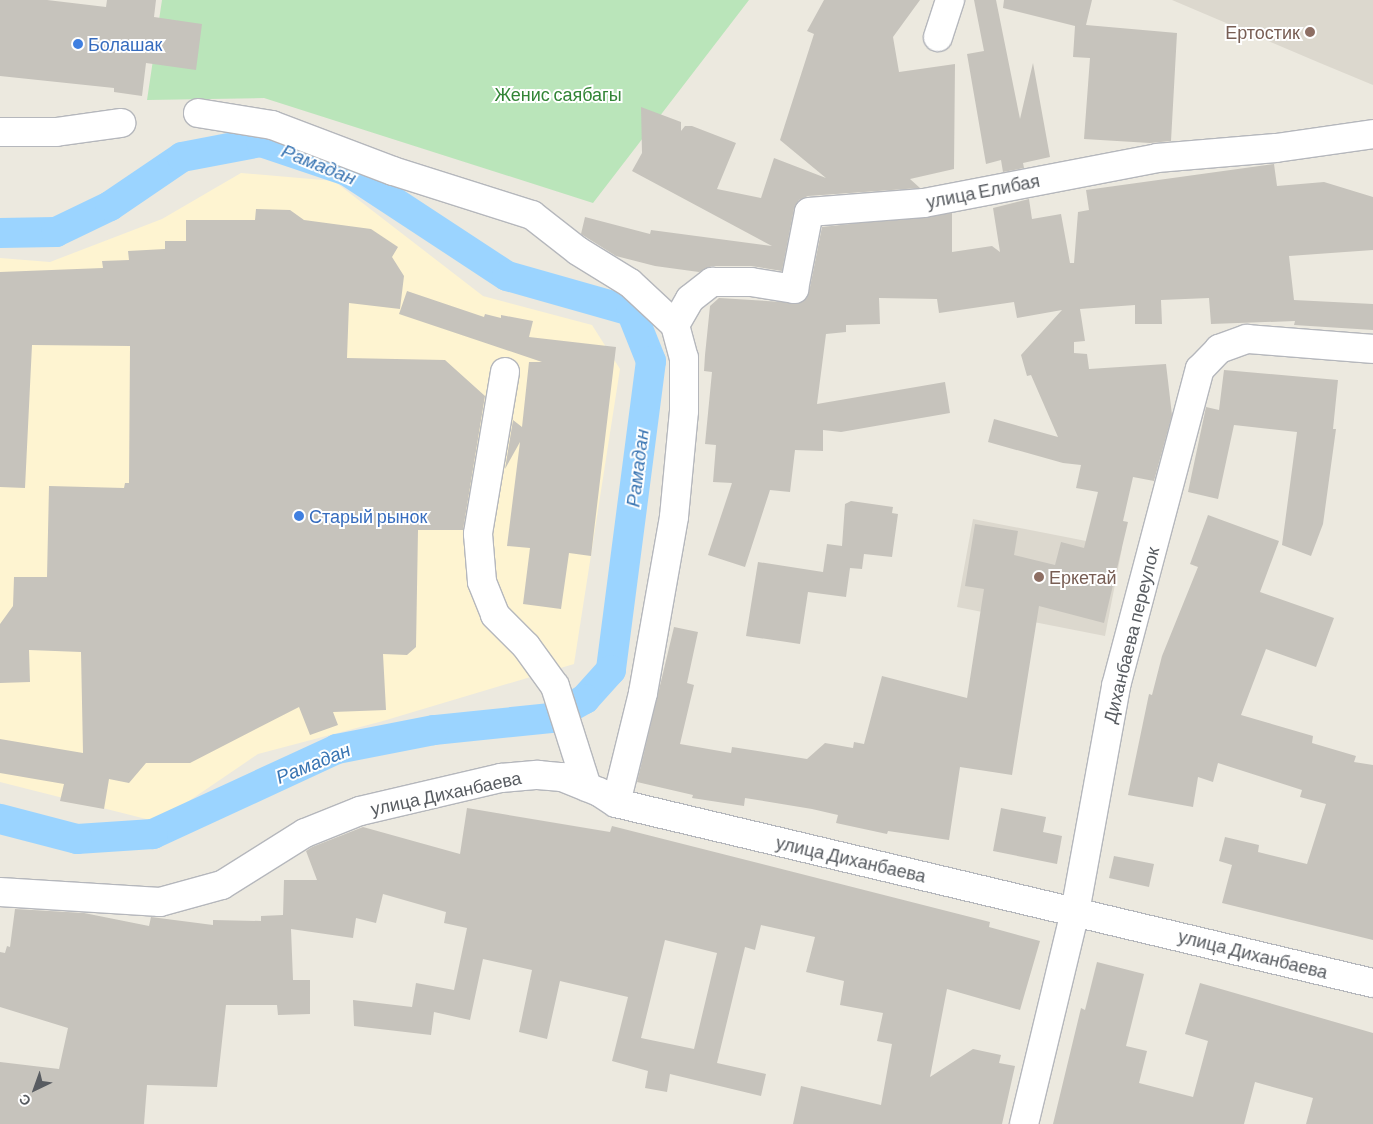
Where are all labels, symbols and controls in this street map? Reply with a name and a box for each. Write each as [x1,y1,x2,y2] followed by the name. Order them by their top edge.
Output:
[1225,21,1300,43] place label: Ертостик
[1304,26,1316,38] marker: Ертостик
[88,33,162,55] place label: Болашак
[72,38,84,50] marker: Болашак
[494,83,622,105] park label: Женис саябагы
[278,139,360,189] water label: Рамадан
[924,169,1042,213] street label: улица Елибая
[621,428,653,508] water label: Рамадан
[309,505,427,527] place label: Старый рынок
[293,510,305,522] marker: Старый рынок
[1099,545,1163,725] street label: Диханбаева переулок
[1049,566,1117,588] place label: Еркетай
[1033,571,1045,583] marker: Еркетай
[272,738,354,788] water label: Рамадан
[369,766,523,820] street label: улица Диханбаева
[774,831,928,887] street label: улица Диханбаева
[1176,925,1330,983] street label: улица Диханбаева
[10,1064,60,1114] north arrow
[15,1091,34,1110] text: С

